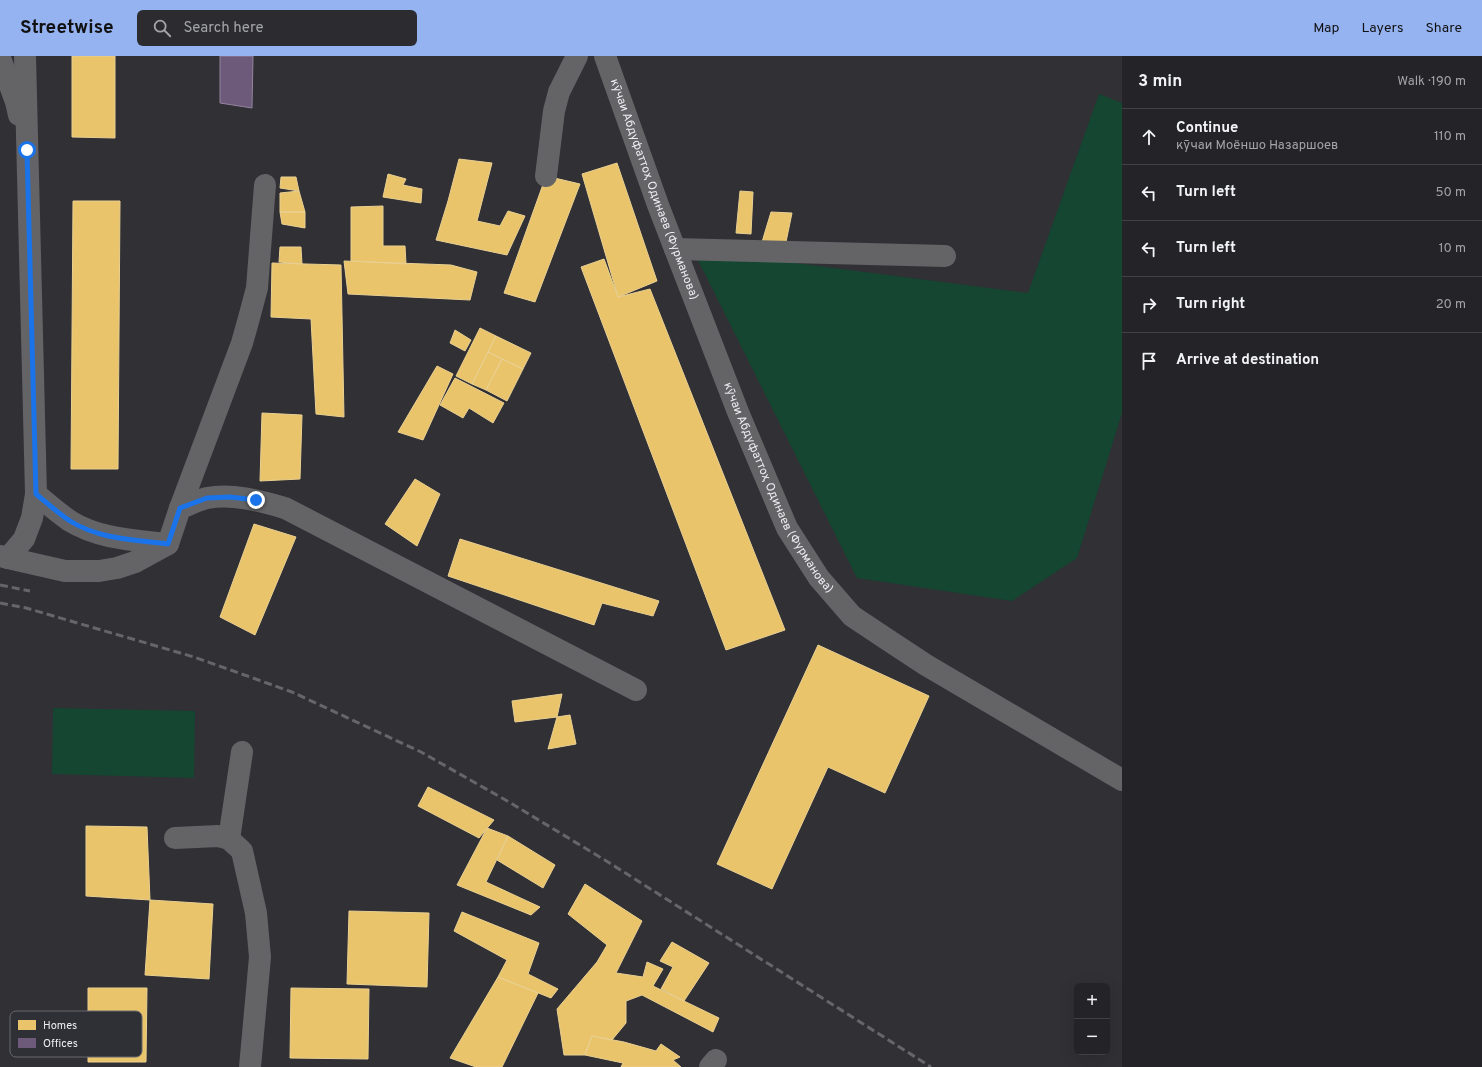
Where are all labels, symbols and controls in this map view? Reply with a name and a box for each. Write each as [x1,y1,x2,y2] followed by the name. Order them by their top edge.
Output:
[137,10,417,46] search box
[20,16,113,40] text: Streetwise
[151,17,173,39] icon: search
[183,19,264,38] text: Search here
[1313,20,1339,37] text: Map
[1361,20,1403,37] text: Layers
[1425,20,1462,37] text: Share
[1138,71,1182,93] text: 3 min
[1397,74,1466,90] text: Walk · 190 m
[606,77,702,302] street label: кӯчаи Абдуфаттоҳ Одинаев (Фурманова)
[1176,119,1238,138] text: Continue
[1138,126,1160,148] icon: ahead
[1434,129,1466,145] text: 110 m
[1176,138,1338,154] text: кӯчаи Моёншо Назаршоев
[18,141,36,159] route start
[1138,182,1160,204] icon: left
[1176,183,1236,202] text: Turn left
[1436,185,1466,201] text: 50 m
[1138,238,1160,260] icon: left
[1176,239,1236,258] text: Turn left
[1439,241,1466,257] text: 10 m
[1138,294,1160,316] icon: right
[1176,295,1245,314] text: Turn right
[1436,297,1466,313] text: 20 m
[1138,350,1160,372] icon: arrive
[1176,351,1319,370] text: Arrive at destination
[719,380,837,597] street label: кӯчаи Абдуфаттоҳ Одинаев (Фурманова)
[247,491,265,509] route end
[1074,983,1110,1055] map controls
[1074,983,1110,1019] button: +
[10,1011,142,1057] legend
[43,1019,77,1033] text: Homes
[1074,1019,1110,1055] button: −
[43,1037,78,1051] text: Offices

